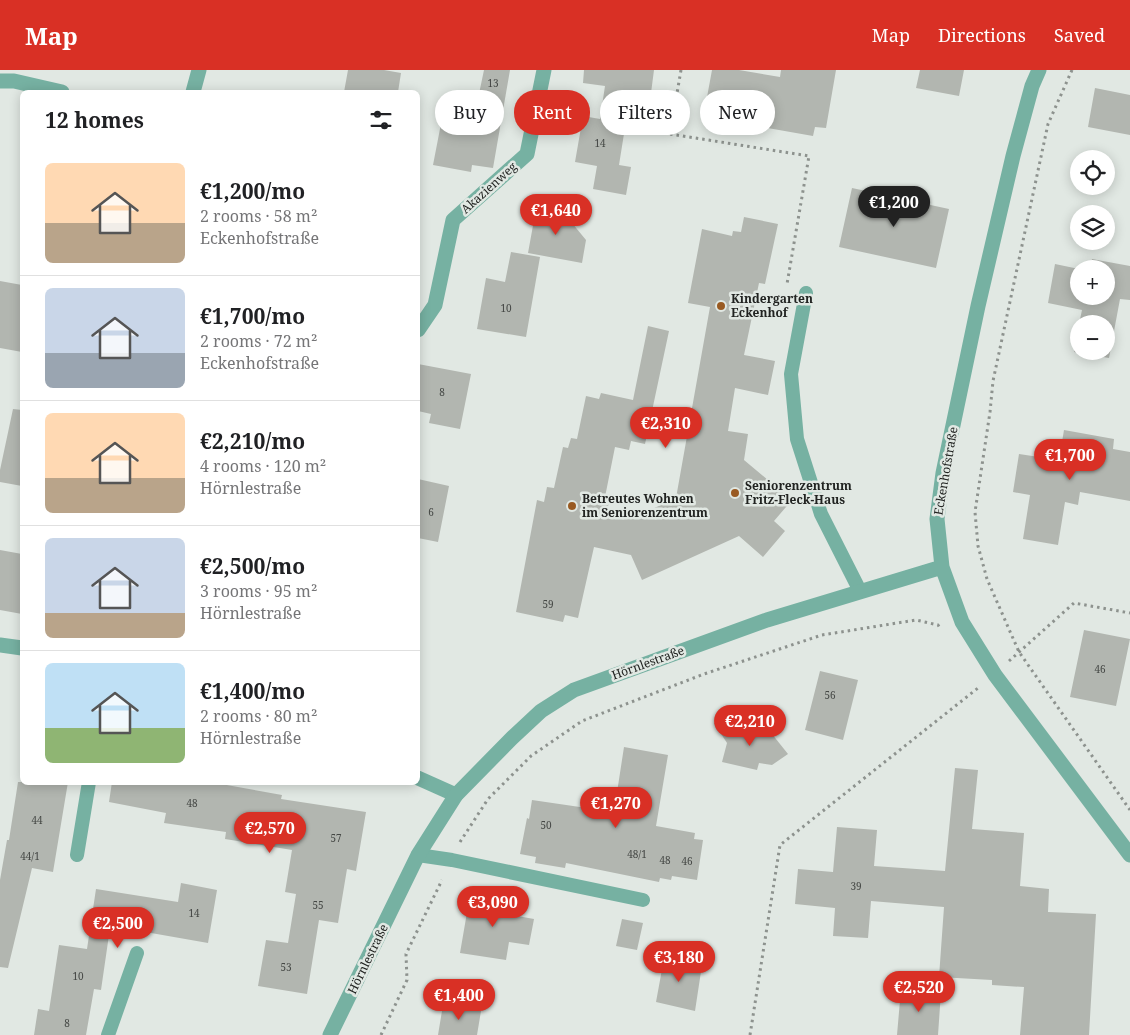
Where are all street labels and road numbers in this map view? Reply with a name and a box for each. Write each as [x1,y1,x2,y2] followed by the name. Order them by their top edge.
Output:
[457,158,521,217] street label: Akazienweg
[929,425,962,516] street label: Eckenhofstraße
[609,642,686,684] street label: Hörnlestraße
[343,921,392,997] street label: Hörnlestraße

